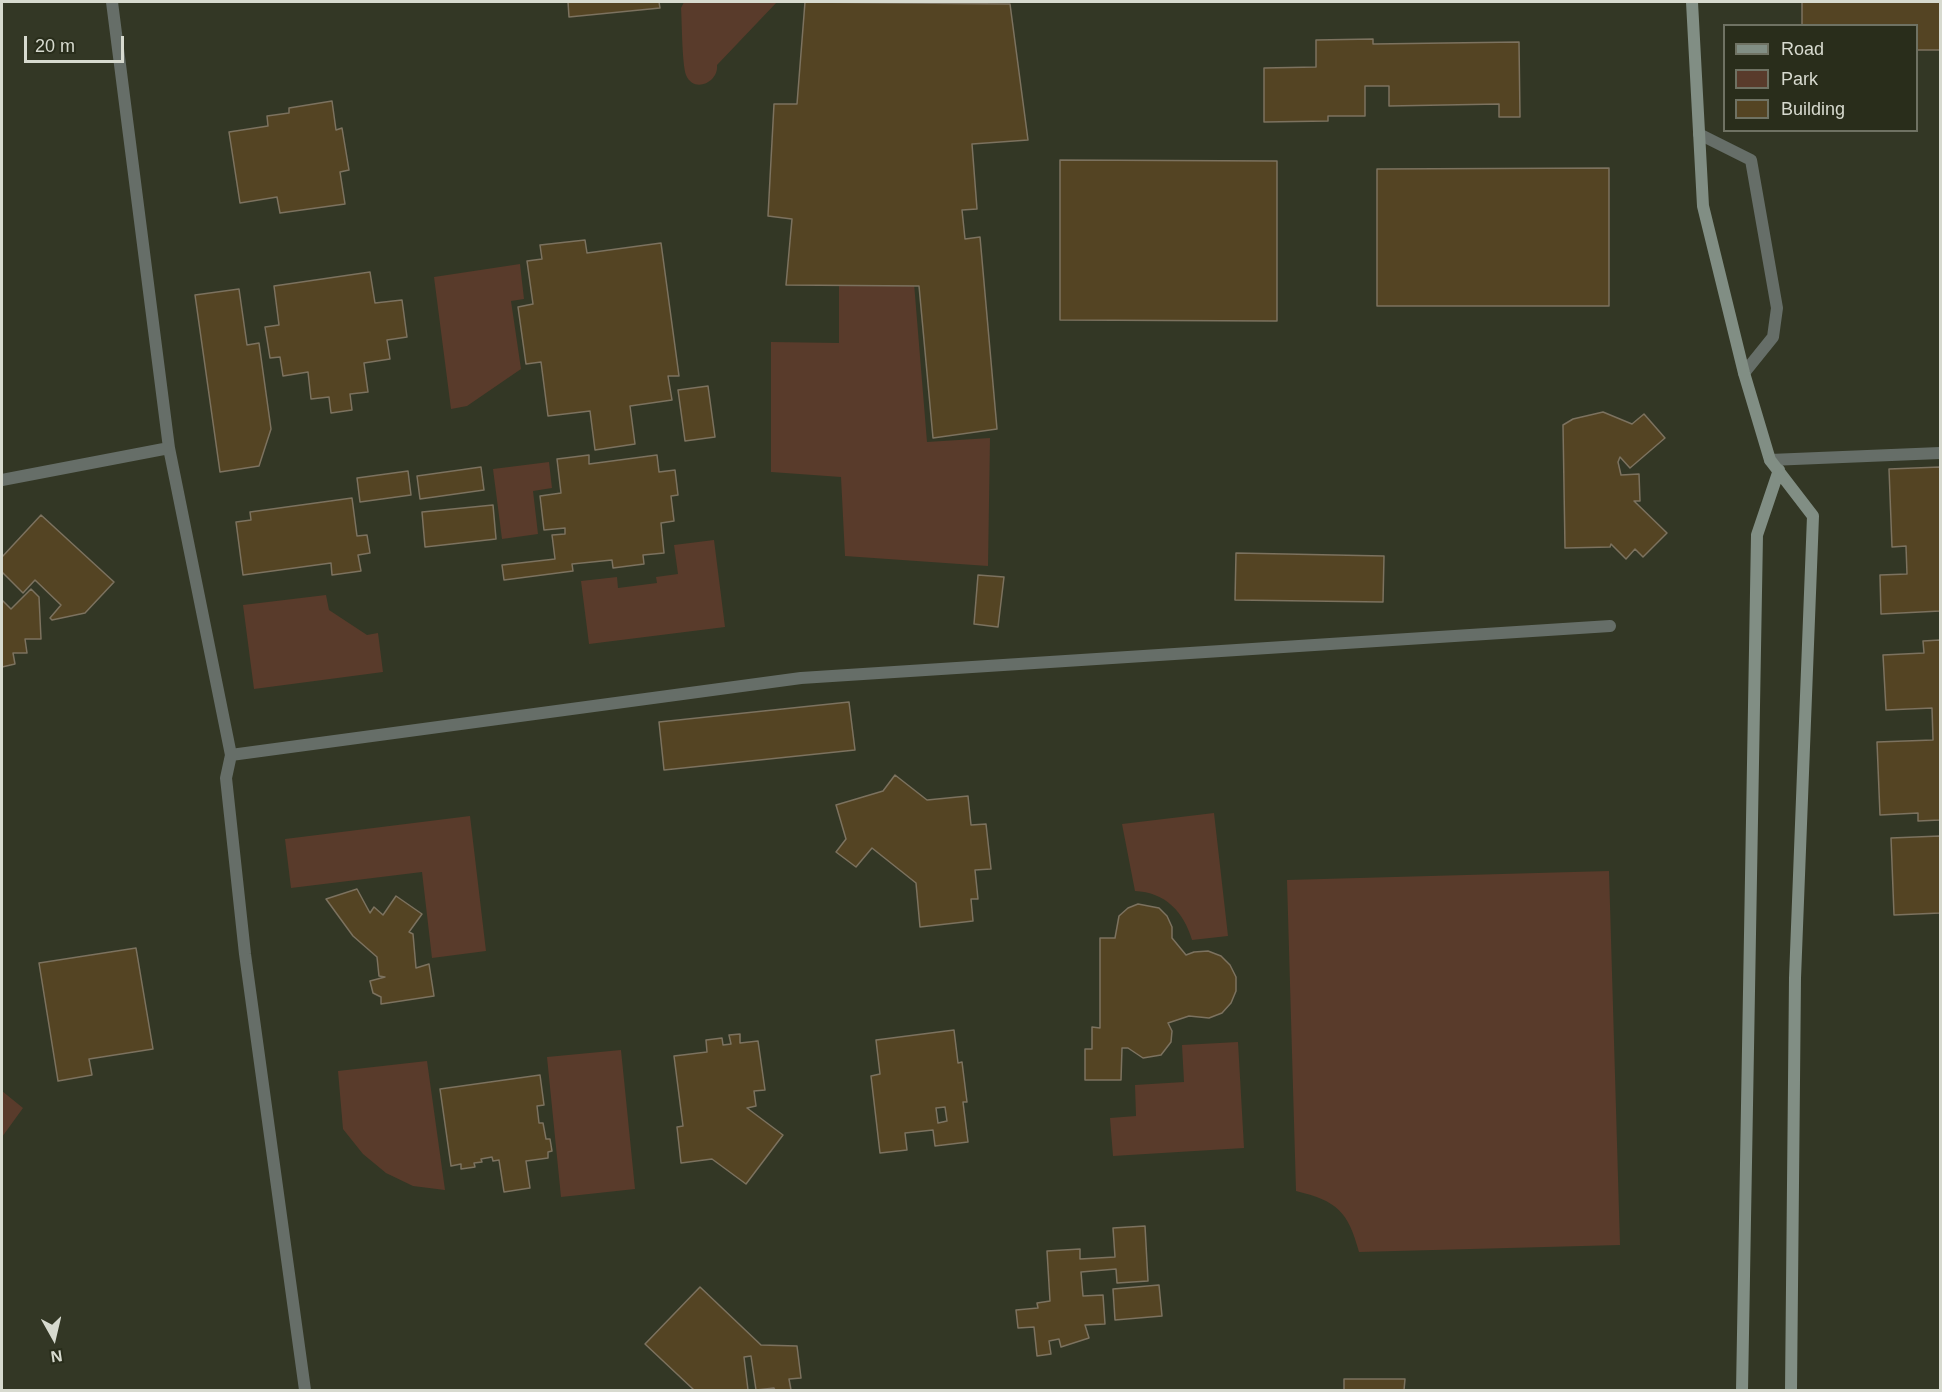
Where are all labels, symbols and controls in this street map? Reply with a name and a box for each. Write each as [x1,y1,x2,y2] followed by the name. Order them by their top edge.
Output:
[27,24,128,62] scale bar
[1723,24,1918,132] legend
[35,36,75,56] text: 20 m
[1781,39,1824,59] text: Road
[1781,69,1818,89] text: Park
[1781,99,1845,119] text: Building
[24,1308,84,1368] north arrow
[50,1347,63,1366] text: N

